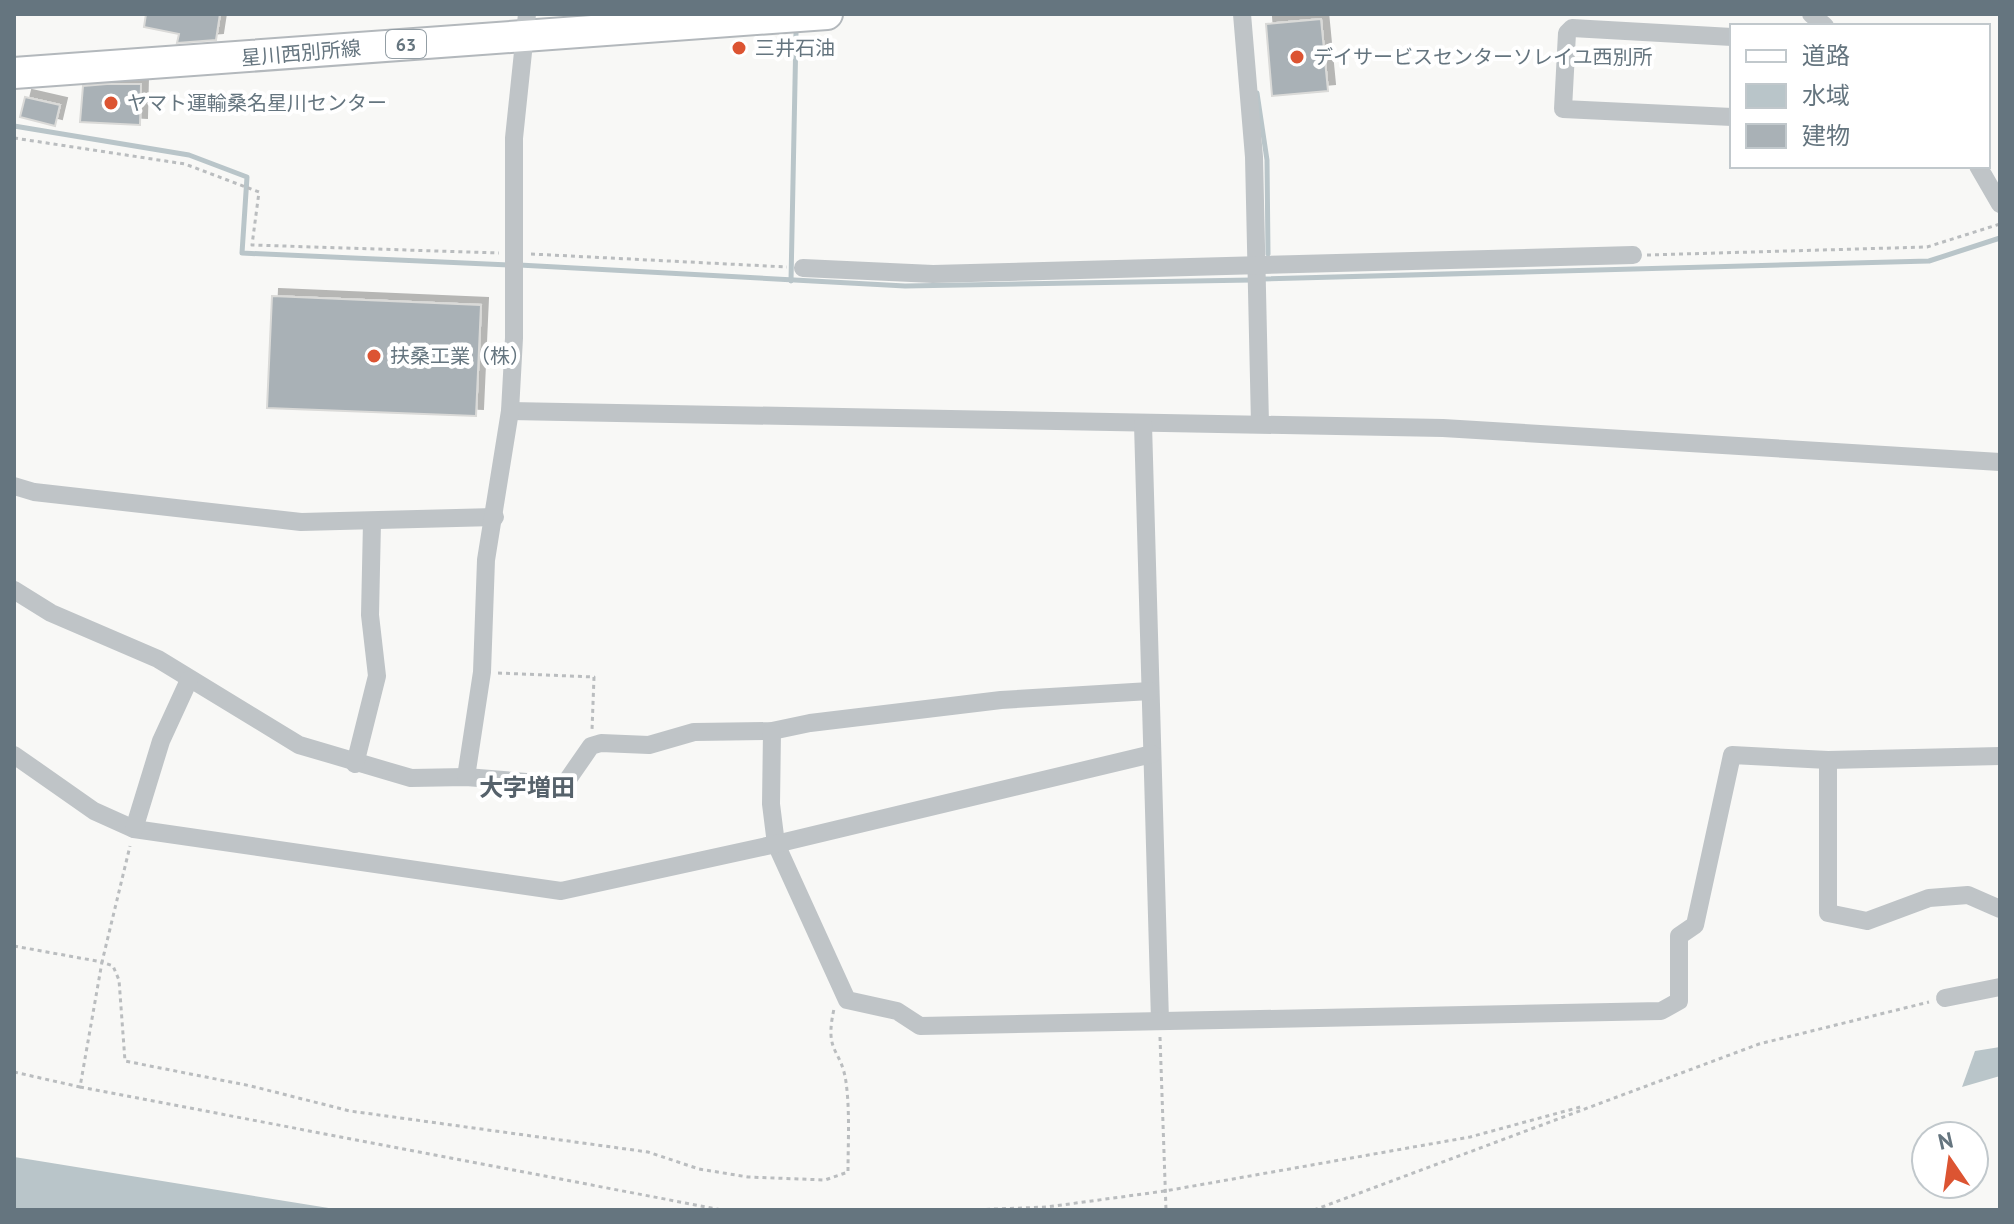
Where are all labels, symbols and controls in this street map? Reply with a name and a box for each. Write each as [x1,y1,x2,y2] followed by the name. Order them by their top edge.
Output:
[1730,24,1990,168] legend
[386,30,426,58] road number: 63
[240,35,362,71] street label: 星川西別所線
[755,35,835,61] place label: 三井石油
[730,39,748,57] marker: 三井石油
[1802,40,1850,71] text: 道路
[1313,44,1653,70] place label: デイサービスセンターソレイユ西別所
[1288,48,1306,66] marker: デイサービスセンターソレイユ西別所
[1802,80,1850,111] text: 水域
[127,90,387,116] place label: ヤマト運輸桑名星川センター
[102,94,120,112] marker: ヤマト運輸桑名星川センター
[1802,120,1850,151] text: 建物
[390,343,530,369] place label: 扶桑工業（株）
[365,347,383,365] marker: 扶桑工業（株）
[479,772,575,803] district label: 大字増田
[1910,1120,1990,1200] north arrow
[1935,1125,1956,1156] text: N

